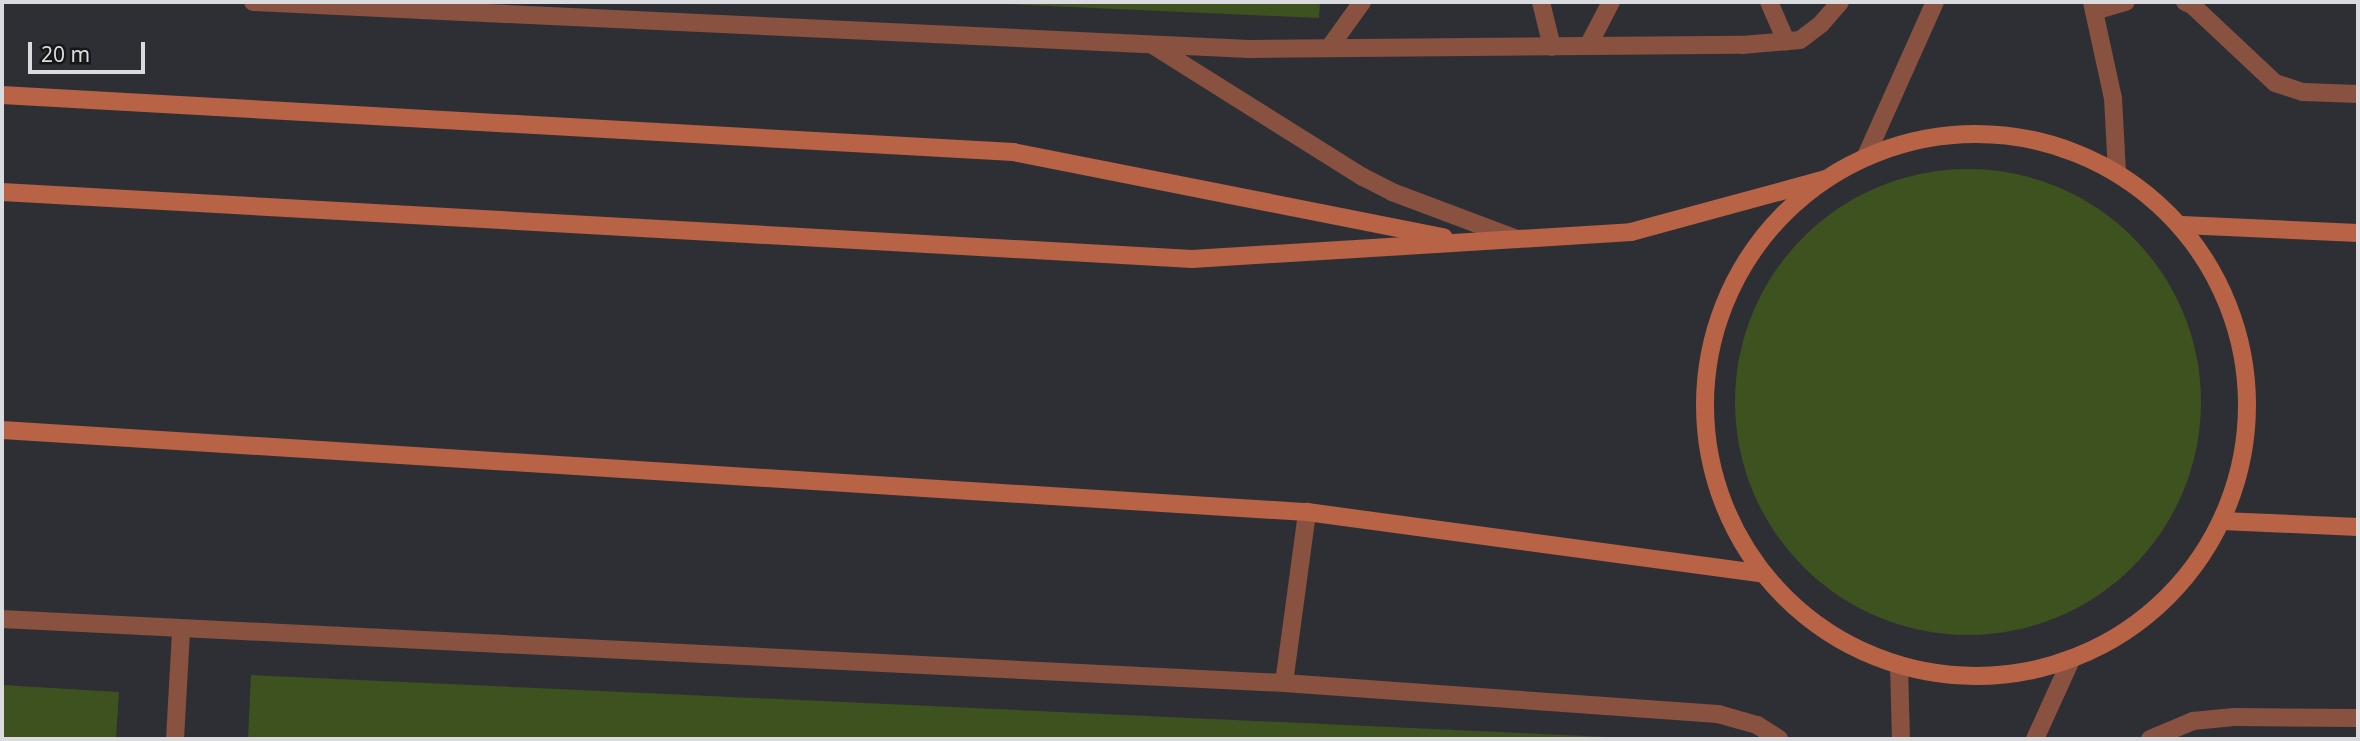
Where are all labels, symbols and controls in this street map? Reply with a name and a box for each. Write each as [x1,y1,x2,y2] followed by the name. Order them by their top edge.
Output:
[32,28,149,72] scale bar
[41,40,90,68] text: 20 m

